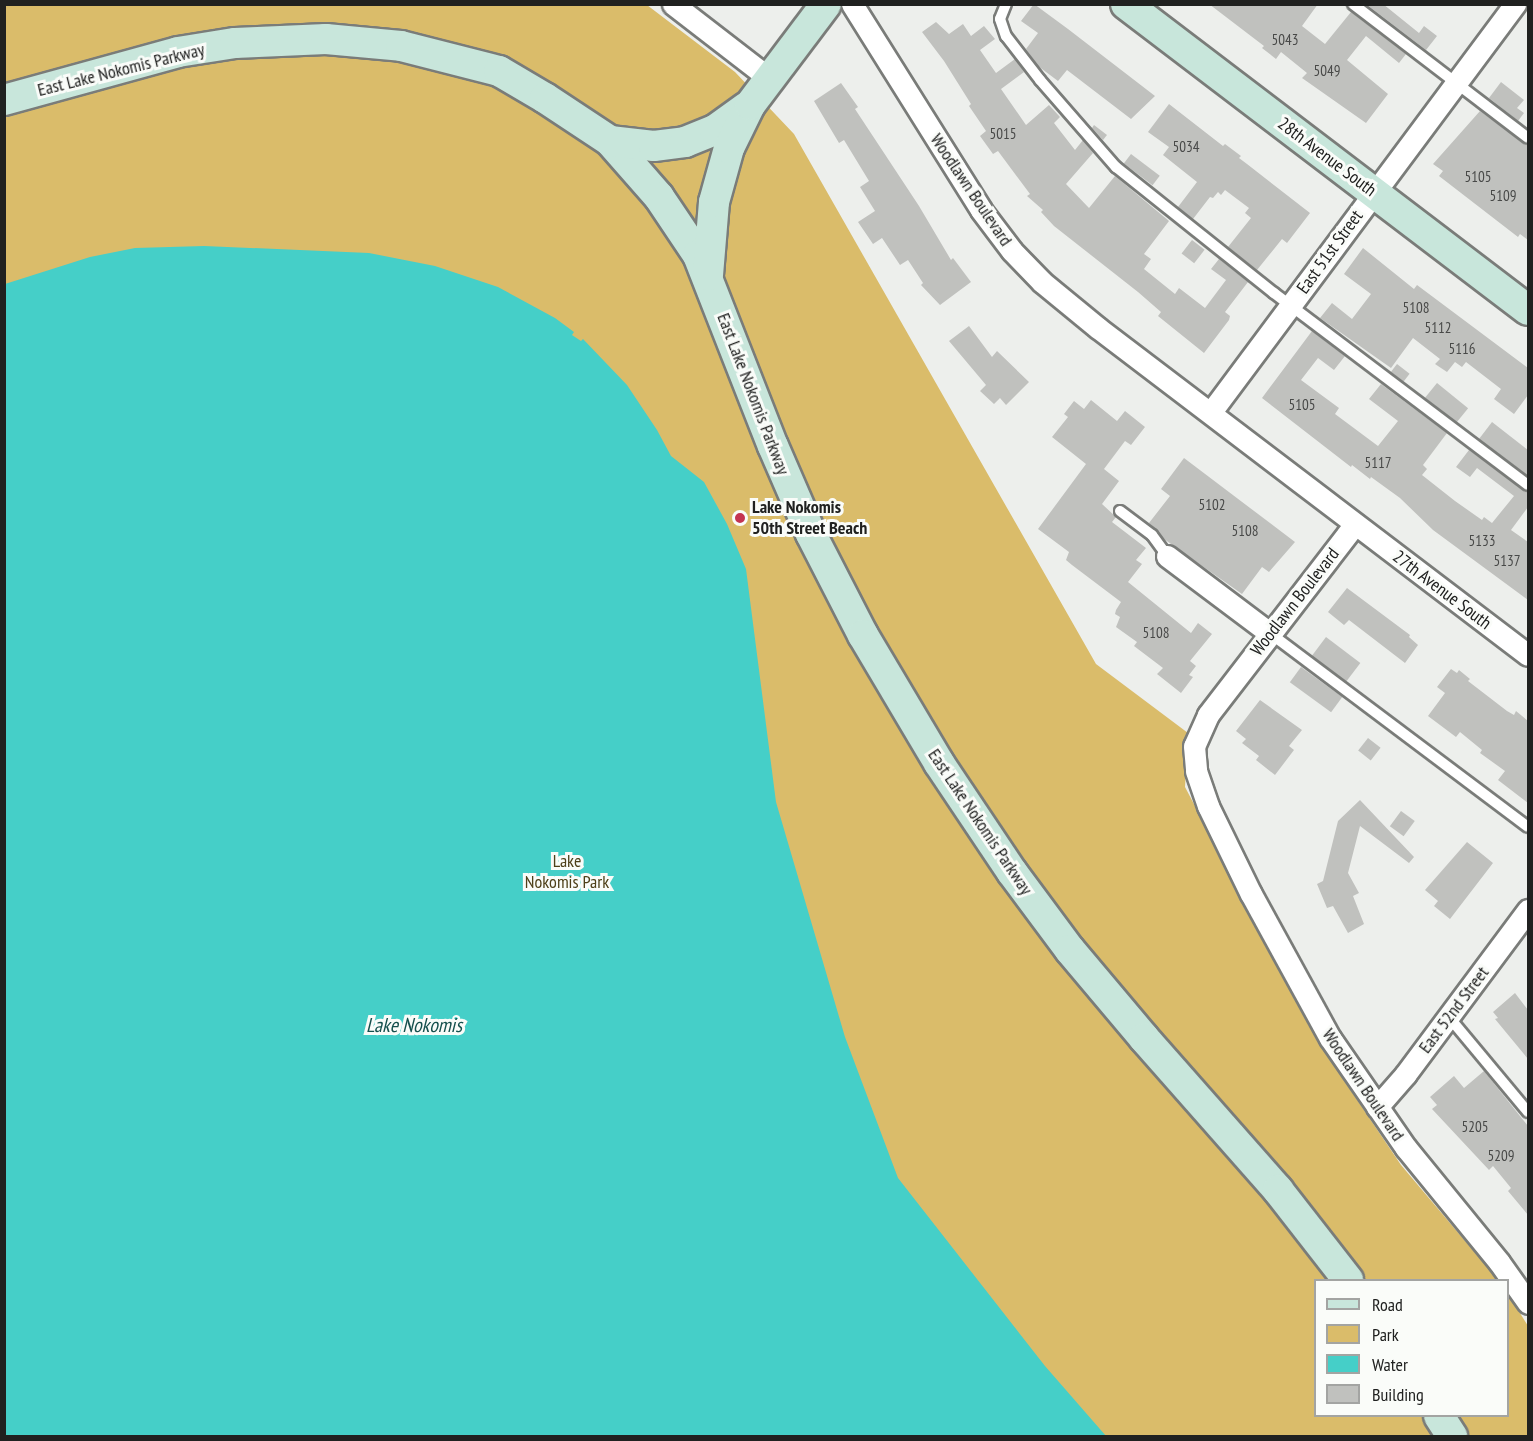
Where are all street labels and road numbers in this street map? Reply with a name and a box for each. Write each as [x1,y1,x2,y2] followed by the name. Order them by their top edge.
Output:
[35,39,207,101] street label: East Lake Nokomis Parkway
[1273,113,1381,201] street label: 28th Avenue South
[925,130,1017,250] street label: Woodlawn Boulevard
[1292,206,1368,298] street label: East 51st Street
[712,310,794,478] street label: East Lake Nokomis Parkway
[1246,544,1344,660] street label: Woodlawn Boulevard
[1388,546,1496,634] street label: 27th Avenue South
[923,745,1037,899] street label: East Lake Nokomis Parkway
[1414,962,1494,1058] street label: East 52nd Street
[1317,1025,1409,1145] street label: Woodlawn Boulevard

